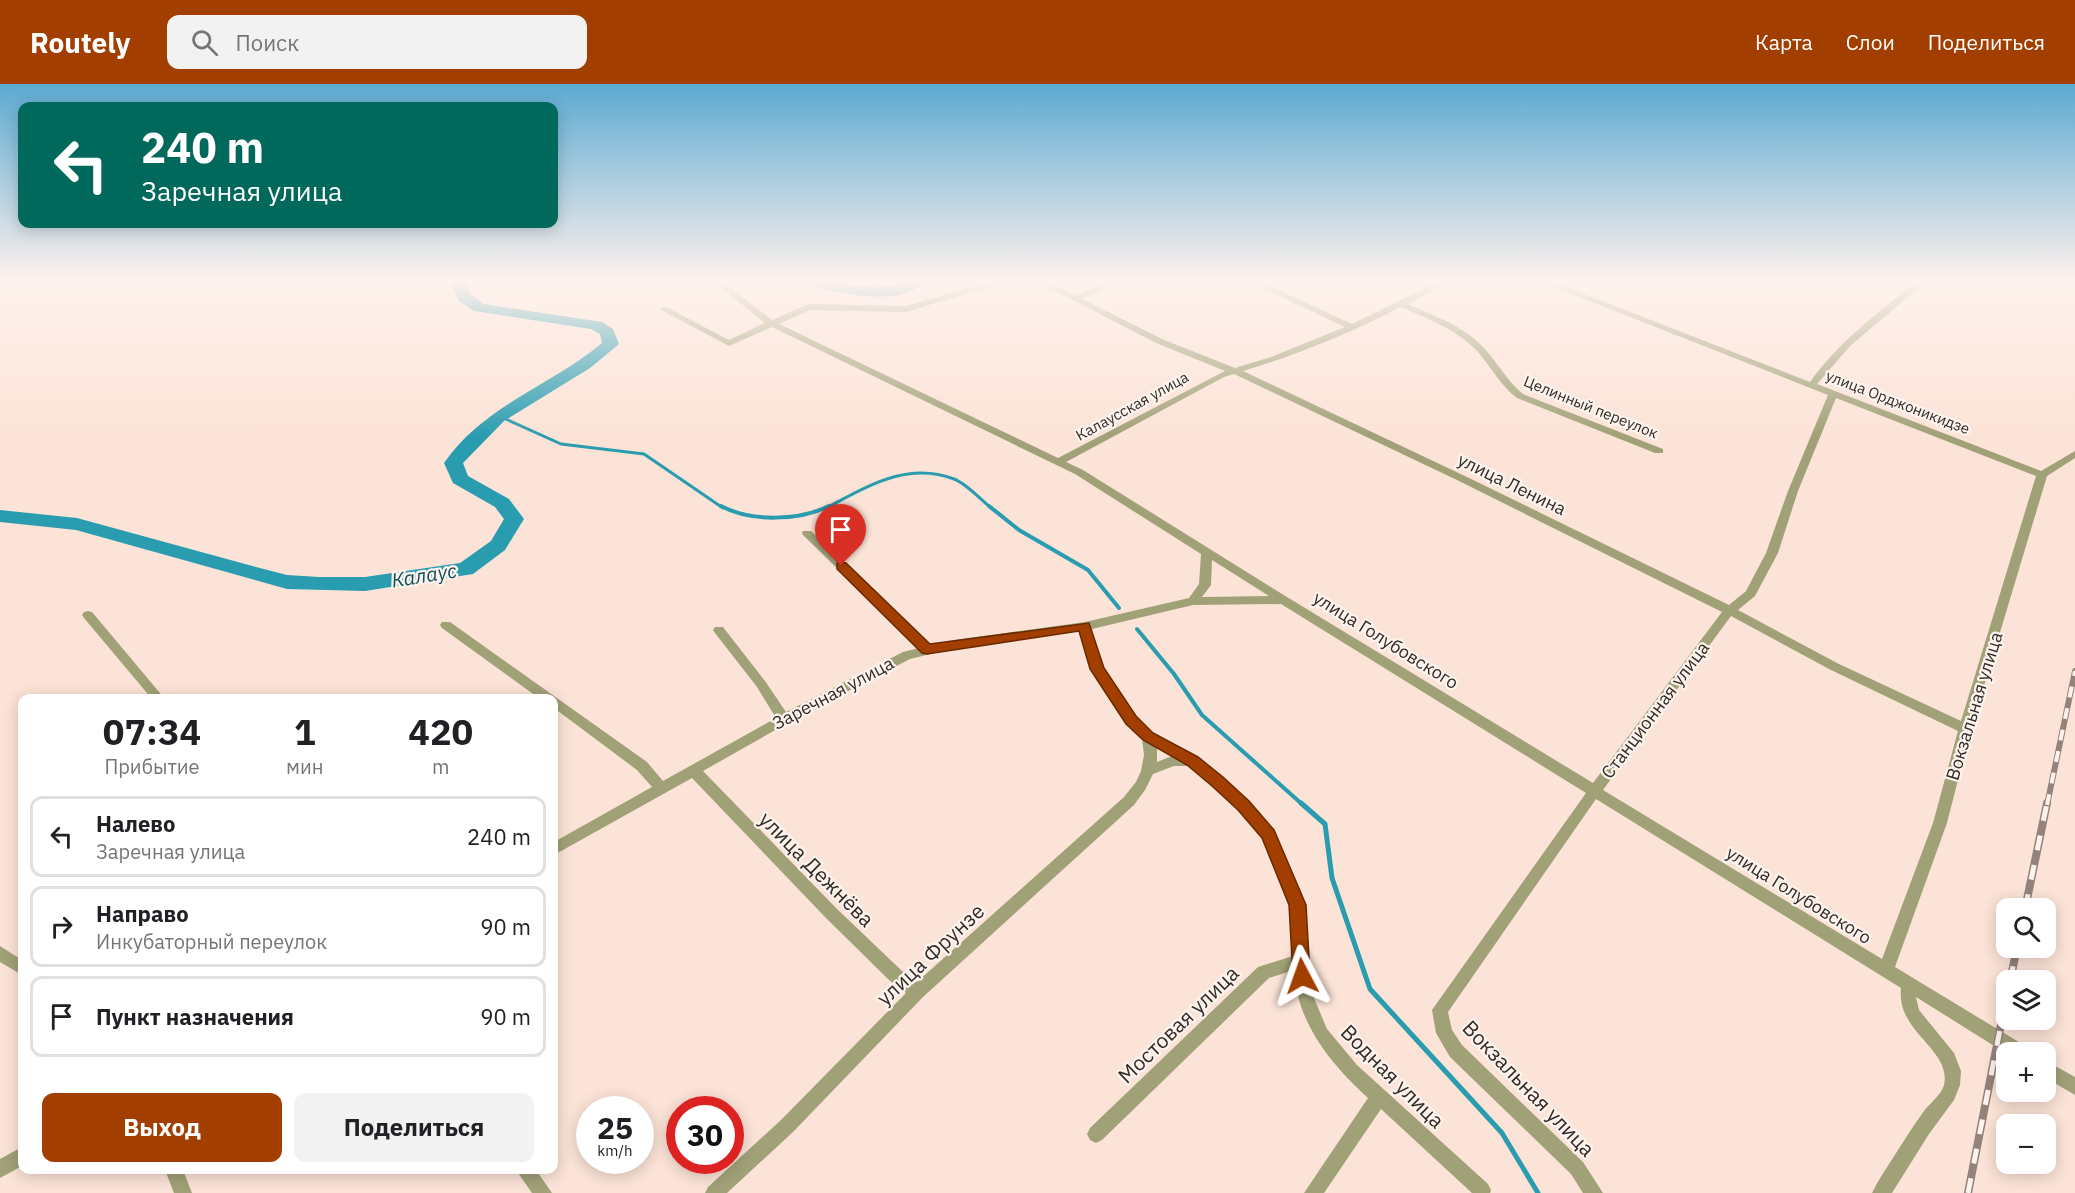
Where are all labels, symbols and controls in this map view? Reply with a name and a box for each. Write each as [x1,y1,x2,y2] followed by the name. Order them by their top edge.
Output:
[167,15,587,69] search box
[30,24,131,61] text: Routely
[188,26,221,59] icon: search
[236,28,299,57] text: Поиск
[1755,28,1813,56] text: Карта
[1846,28,1895,56] text: Слои
[1928,28,2045,56] text: Поделиться
[141,120,264,175] text: 240 m
[42,126,120,204] icon: left
[141,173,342,208] text: Заречная улица
[1823,366,1973,438] street label: улица Орджоникидзе
[1072,367,1192,445] street label: Калаусская улица
[1521,371,1661,443] street label: Целинный переулок
[1454,448,1570,520] street label: улица Ленина
[815,504,866,566] pin
[824,513,857,546] icon: arrive
[389,556,459,593] water label: Калаус
[1309,586,1463,694] street label: улица Голубовского
[1941,629,2008,783] street label: Вокзальная улица
[1596,637,1714,783] street label: Станционная улица
[768,651,898,735] street label: Заречная улица
[103,708,201,755] text: 07:34
[294,708,316,755] text: 1
[408,708,473,755] text: 420
[104,753,200,780] text: Прибытие
[286,753,323,780] text: мин
[432,753,449,780] text: m
[753,805,881,933] street label: улица Дежнёва
[96,809,175,838] text: Налево
[45,820,78,853] icon: left
[467,822,531,851] text: 240 m
[96,838,245,865] text: Заречная улица
[1722,841,1876,949] street label: улица Голубовского
[870,897,990,1011] street label: улица Фрунзе
[1996,898,2056,1174] map controls
[1996,898,2056,958] button: search
[96,899,189,928] text: Направо
[45,910,78,943] icon: right
[480,912,531,941] text: 90 m
[96,928,327,955] text: Инкубаторный переулок
[1270,944,1334,1008] position arrow
[1111,959,1245,1089] street label: Мостовая улица
[1996,970,2056,1030] button: layers
[45,1000,78,1033] icon: arrive
[96,1002,294,1031] text: Пункт назначения
[480,1002,531,1031] text: 90 m
[1457,1014,1601,1162] street label: Вокзальная улица
[1335,1018,1451,1134] street label: Водная улица
[1996,1042,2056,1102] button: +
[42,1093,282,1162] button: Выход
[294,1093,534,1162] button: Поделиться
[666,1096,744,1174] speed limit sign: 30
[597,1108,633,1147] text: 25
[1996,1114,2056,1174] button: −
[597,1141,633,1160] text: km/h

